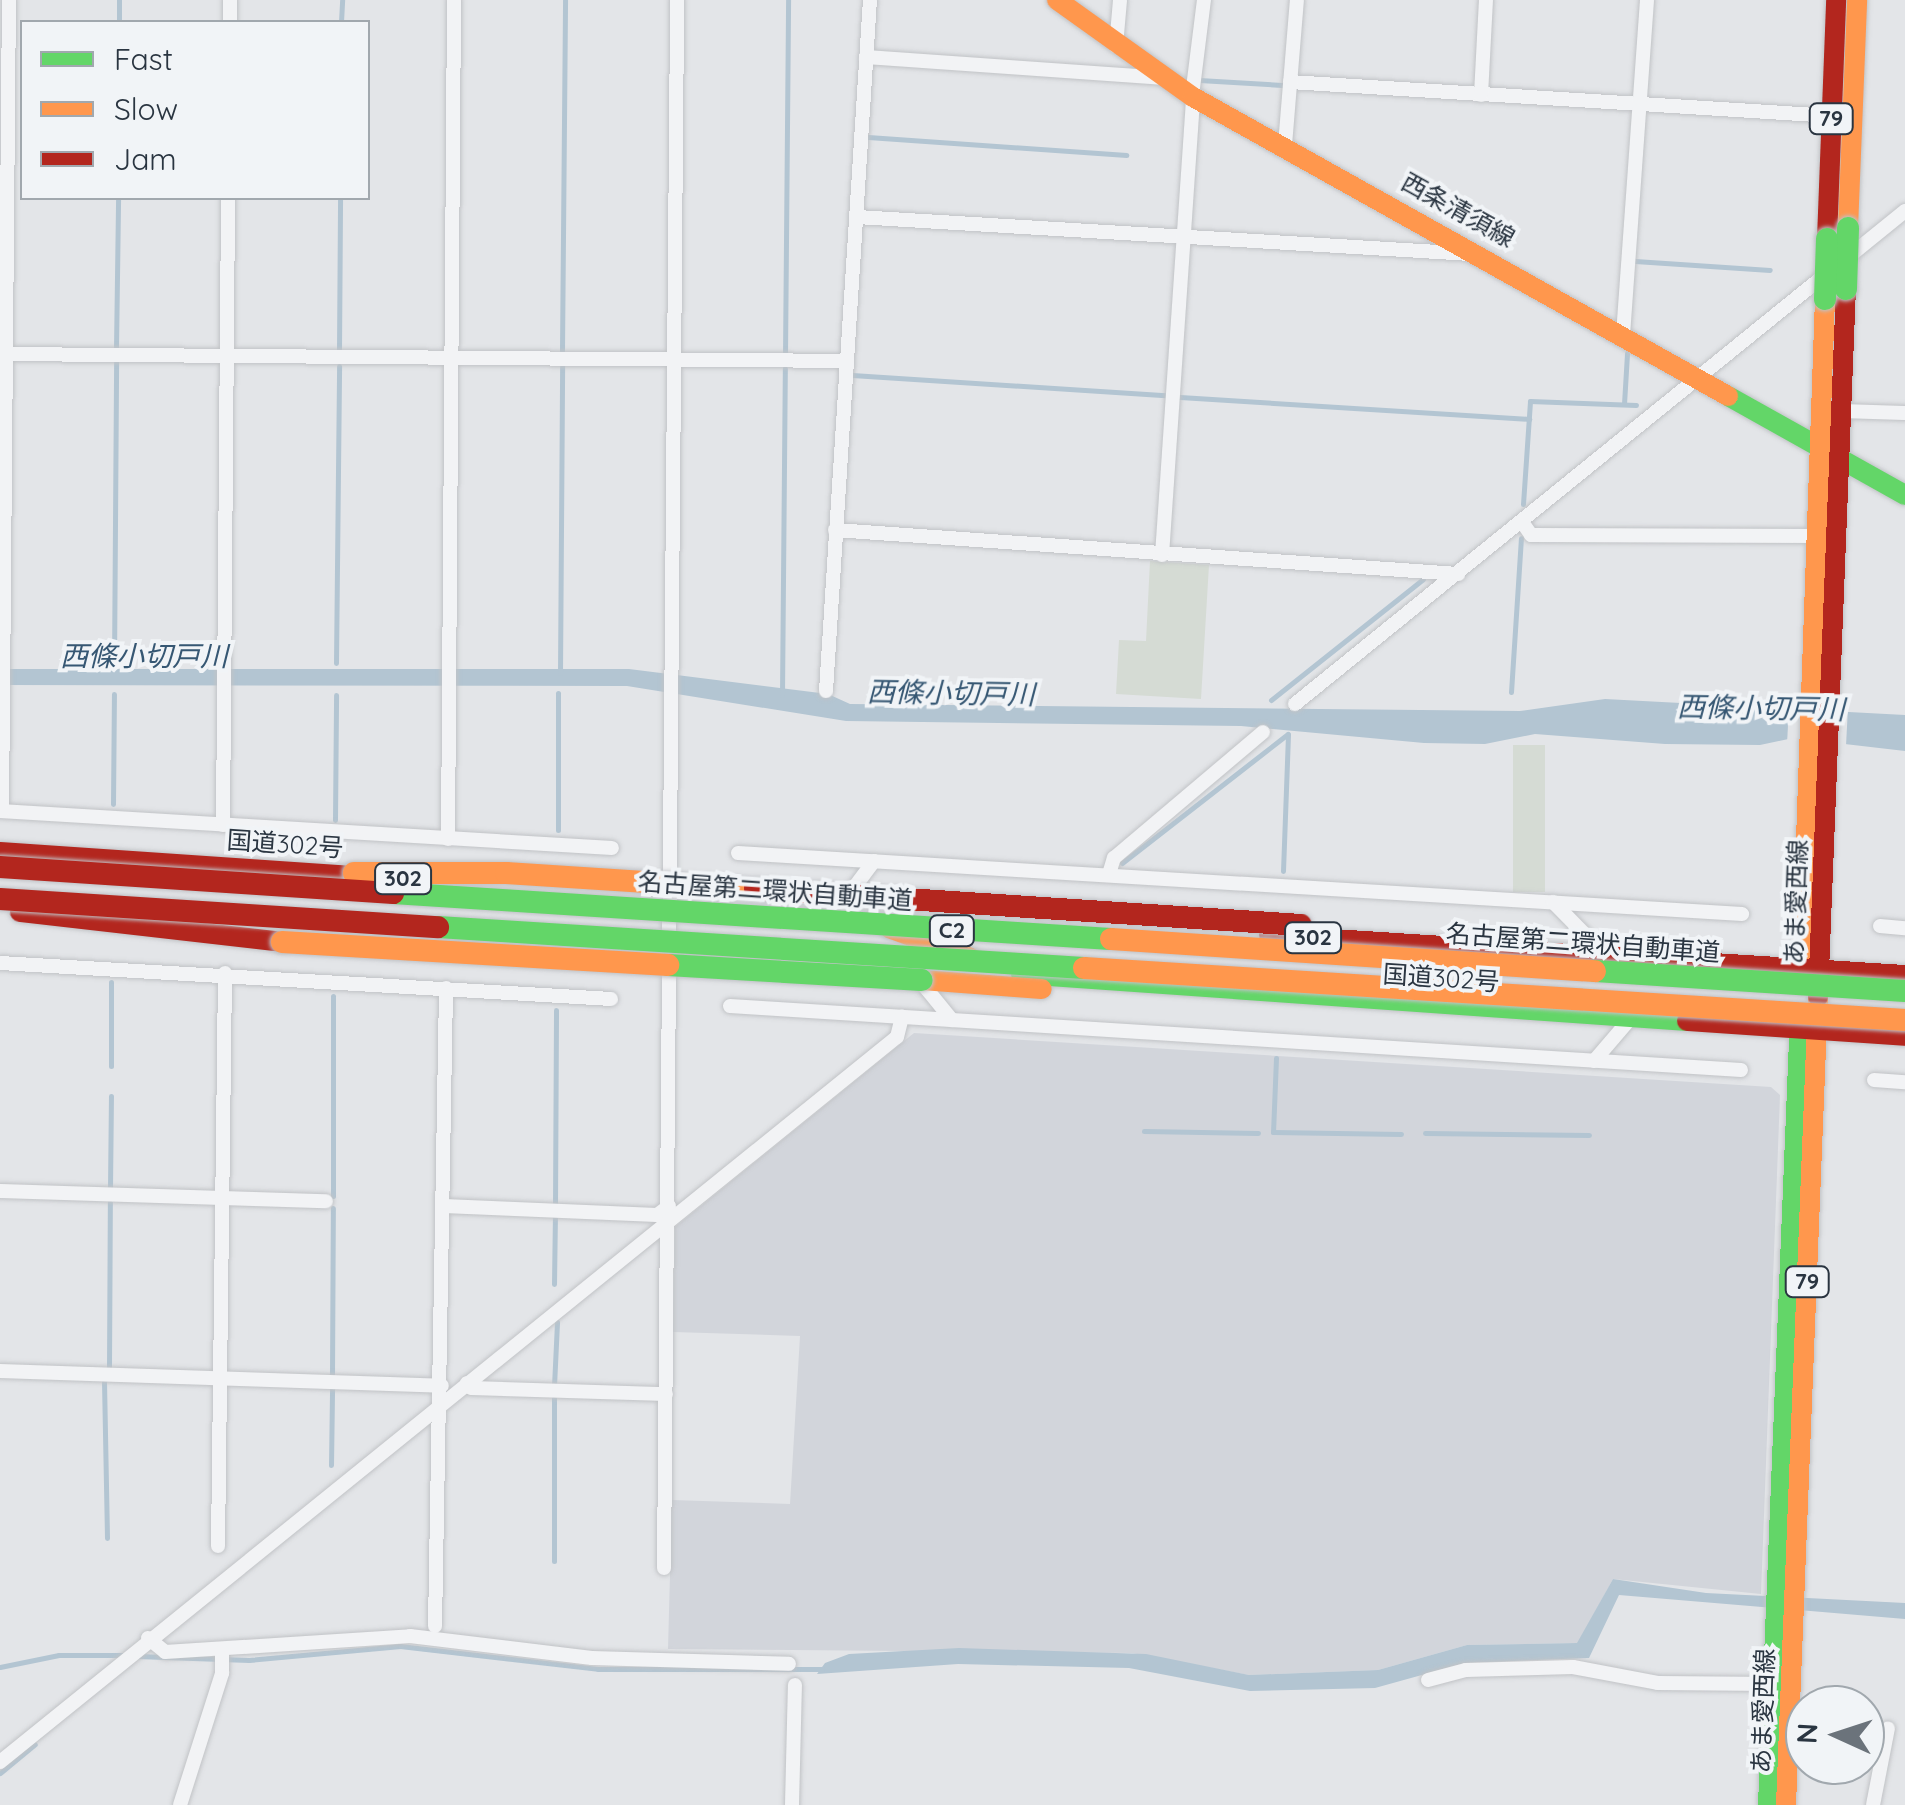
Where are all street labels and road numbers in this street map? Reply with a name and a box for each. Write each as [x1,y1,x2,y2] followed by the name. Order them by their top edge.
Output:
[1808,102,1854,136] road number: 79
[1396,167,1520,253] street label: 西条清須線
[226,825,344,863] street label: 国道302号
[1779,839,1813,965] street label: あま愛西線
[373,862,433,896] road number: 302
[637,866,913,916] street label: 名古屋第二環状自動車道
[927,914,977,948] road number: C2
[1445,918,1721,968] street label: 名古屋第二環状自動車道
[1283,921,1343,955] road number: 302
[1382,959,1500,997] street label: 国道302号
[1784,1265,1830,1299] road number: 79
[1746,1648,1780,1774] street label: あま愛西線

